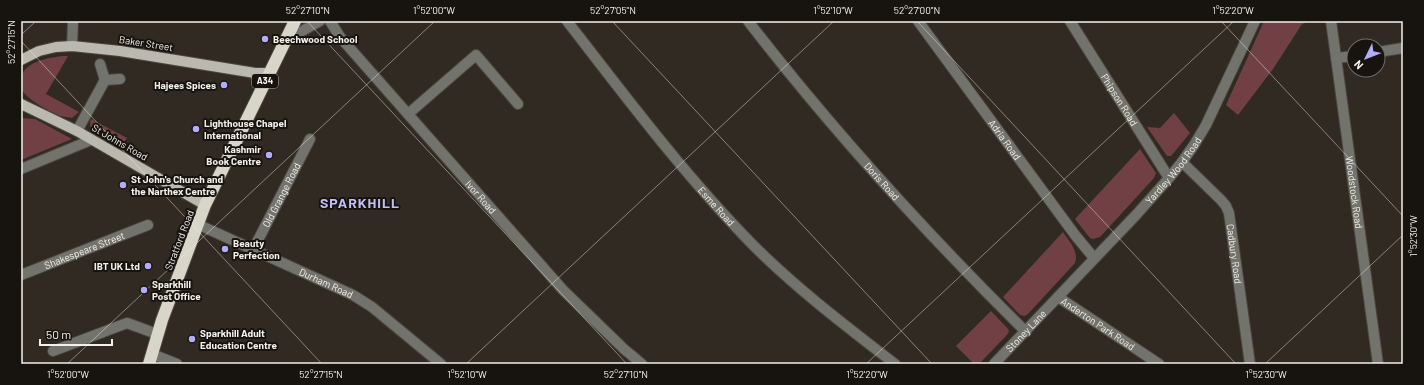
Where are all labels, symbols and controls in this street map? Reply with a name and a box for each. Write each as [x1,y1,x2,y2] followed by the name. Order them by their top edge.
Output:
[286,4,330,16] text: 52°27'10"N
[413,4,455,16] text: 1°52'00"W
[590,4,636,16] text: 52°27'05"N
[813,4,853,16] text: 1°52'10"W
[894,4,940,16] text: 52°27'00"N
[1212,4,1254,16] text: 1°52'20"W
[5,20,17,64] text: 52°27'15"N
[118,33,174,53] street label: Baker Street
[273,33,357,45] place label: Beechwood School
[260,34,270,44] marker: Beechwood School
[1346,38,1386,78] north arrow
[1351,58,1366,72] text: N
[1099,71,1140,128] street label: Phipson Road
[252,74,278,88] road number: A34
[154,79,216,91] place label: Hajees Spices
[219,80,229,90] marker: Hajees Spices
[204,117,286,141] place label: Lighthouse Chapel International
[986,117,1024,162] street label: Adria Road
[90,121,150,163] street label: St Johns Road
[191,124,201,134] marker: Lighthouse Chapel International
[1143,135,1203,206] street label: Yardley Wood Road
[206,143,262,167] place label: Kashmir Book Centre
[264,150,274,160] marker: Kashmir Book Centre
[1344,156,1365,229] street label: Woodstock Road
[260,160,303,229] street label: Old Grange Road
[862,160,902,203] street label: Doris Road
[131,173,223,197] place label: St John's Church and the Narthex Centre
[463,178,499,216] street label: Ivor Road
[118,180,128,190] marker: St John's Church and the Narthex Centre
[696,184,737,228] street label: Esme Road
[320,194,400,211] district label: SPARKHILL
[162,208,196,272] street label: Stratford Road
[1407,215,1419,257] text: 1°52'30"W
[1225,223,1245,284] street label: Cadbury Road
[42,229,127,271] street label: Shakespeare Street
[233,237,280,261] place label: Beauty Perfection
[220,244,230,254] marker: Beauty Perfection
[94,260,140,272] place label: IBT UK Ltd
[143,261,153,271] marker: IBT UK Ltd
[297,265,355,300] street label: Durham Road
[152,278,201,302] place label: Sparkhill Post Office
[139,285,149,295] marker: Sparkhill Post Office
[1059,295,1137,352] street label: Anderton Park Road
[1003,307,1049,354] street label: Stoney Lane
[40,321,112,347] scale bar
[46,327,71,341] text: 50 m
[200,327,277,351] place label: Sparkhill Adult Education Centre
[187,334,197,344] marker: Sparkhill Adult Education Centre
[47,368,89,380] text: 1°52'00"W
[299,368,343,380] text: 52°27'15"N
[447,368,487,380] text: 1°52'10"W
[604,368,648,380] text: 52°27'10"N
[846,368,888,380] text: 1°52'20"W
[1245,368,1287,380] text: 1°52'30"W

